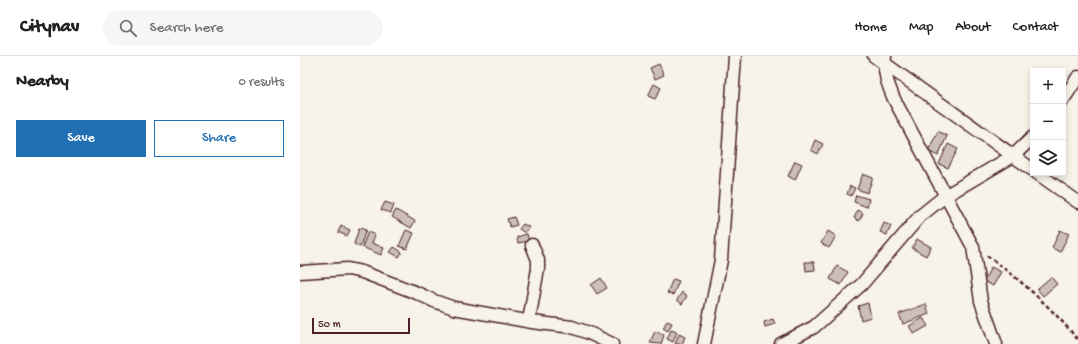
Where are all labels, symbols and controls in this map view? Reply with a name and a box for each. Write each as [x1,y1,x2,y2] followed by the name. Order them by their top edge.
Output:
[103,10,383,46] search box
[20,16,79,39] text: Citynav
[117,17,139,39] icon: search
[149,19,223,37] text: Search here
[855,19,887,36] text: Home
[909,19,933,36] text: Map
[955,19,991,36] text: About
[1013,19,1058,36] text: Contact
[1030,68,1066,176] map controls
[1030,68,1066,104] button: +
[16,72,69,92] text: Nearby
[238,75,284,90] text: 0 results
[1030,104,1066,140] button: −
[16,120,146,157] button: Save
[154,120,284,157] button: Share
[1030,140,1066,176] button: layers
[312,316,410,335] scale bar
[318,319,340,331] text: 50 m

